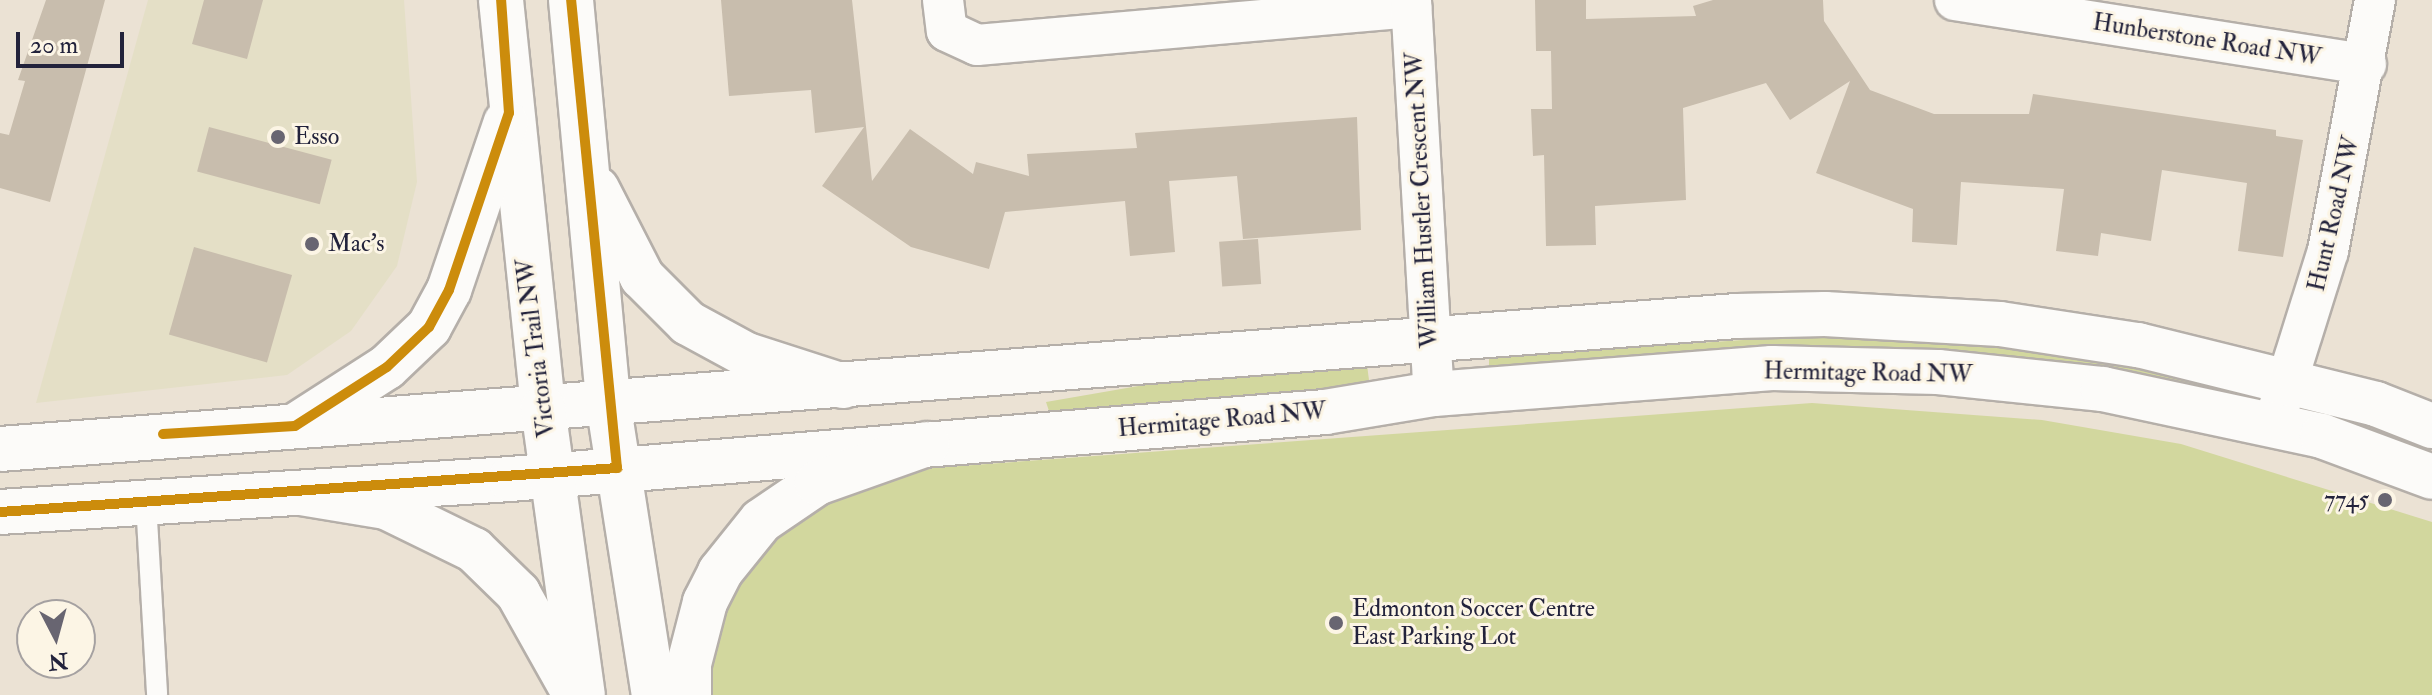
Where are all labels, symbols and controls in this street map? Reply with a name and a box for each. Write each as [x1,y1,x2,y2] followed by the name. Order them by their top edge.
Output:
[2091,8,2323,72] street label: Hunberstone Road NW
[20,16,128,66] scale bar
[30,30,78,61] text: 20 m
[1400,51,1444,349] street label: William Hustler Crescent NW
[294,123,339,151] place label: Esso
[269,128,287,146] marker: Esso
[2302,134,2366,294] street label: Hunt Road NW
[328,230,385,258] place label: Mac's
[303,235,321,253] marker: Mac's
[511,257,561,439] street label: Victoria Trail NW
[1763,357,1973,389] street label: Hermitage Road NW
[1117,397,1327,443] street label: Hermitage Road NW
[2324,486,2369,514] place label: 7745
[2376,491,2394,509] marker: 7745
[1352,595,1595,651] place label: Edmonton Soccer Centre East Parking Lot
[16,599,96,679] north arrow
[1327,614,1345,632] marker: Edmonton Soccer Centre East Parking Lot
[47,646,70,676] text: N

